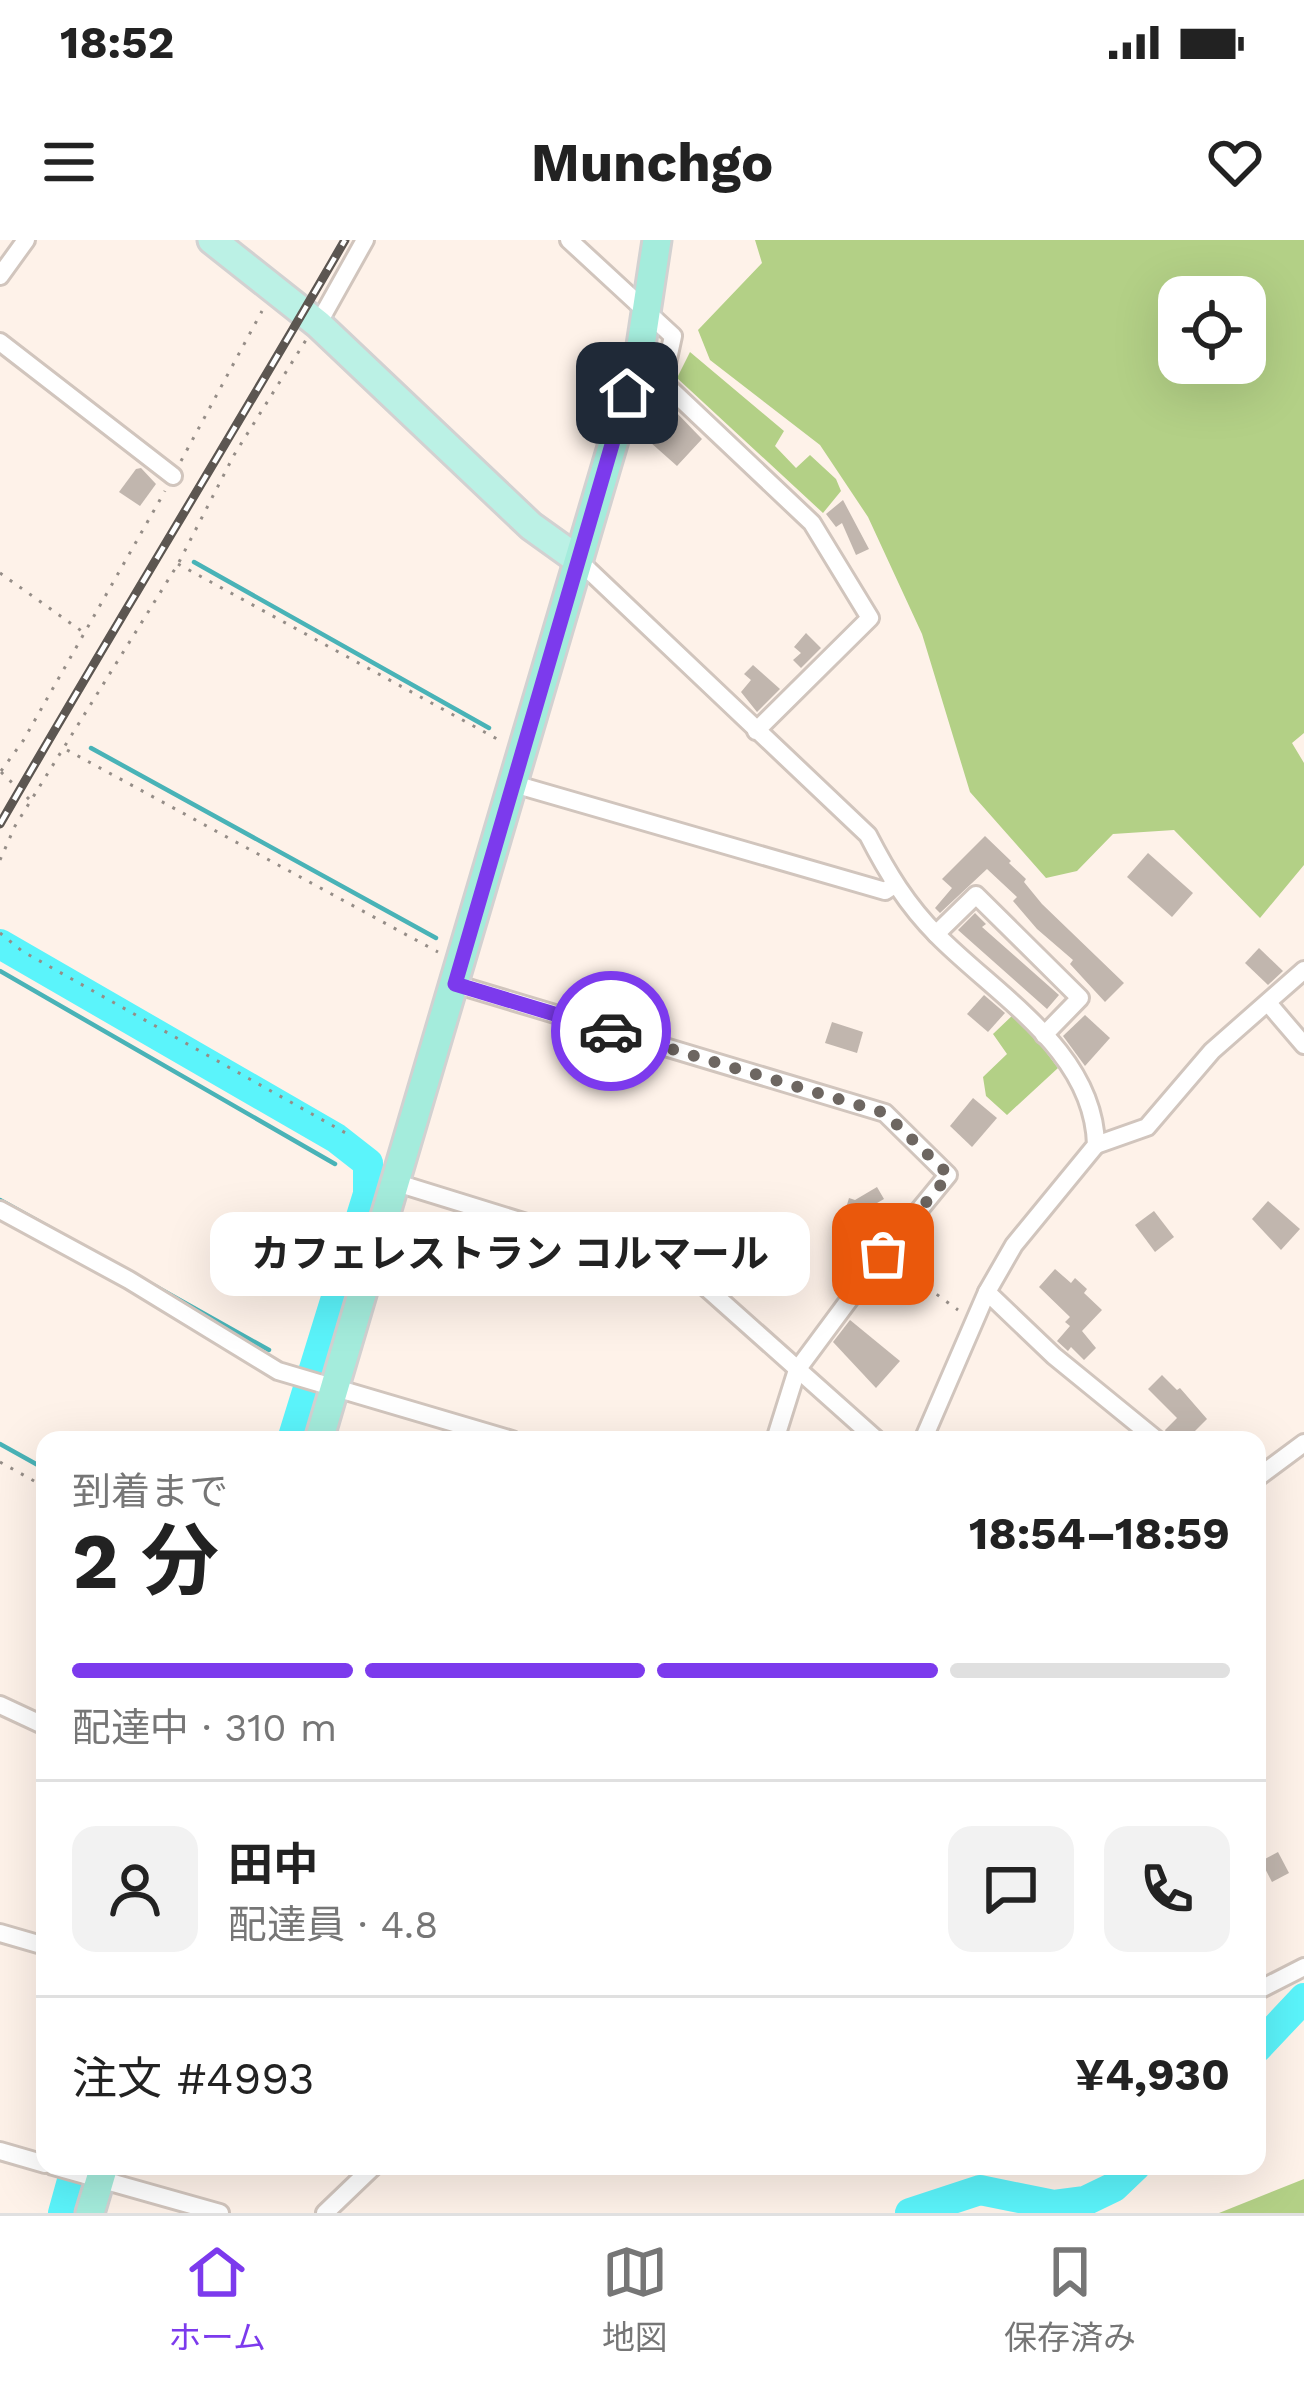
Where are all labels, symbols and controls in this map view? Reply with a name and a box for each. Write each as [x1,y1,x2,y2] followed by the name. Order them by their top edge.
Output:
[60,16,174,69] text: 18:52
[36,129,102,195] icon: menu
[1202,129,1268,195] icon: heart
[531,131,773,194] text: Munchgo
[1158,276,1266,384] map controls
[1158,276,1266,384] button: locate
[576,342,678,444] pin
[594,360,660,426] icon: home
[551,971,671,1091] courier
[578,998,644,1064] icon: car
[832,1203,934,1305] pin
[211,1212,811,1296] callout: カフェレストラン コルマール
[850,1221,916,1287] icon: bag
[251,1231,769,1276] text: カフェレストラン コルマール
[72,1469,228,1514] text: 到着まで
[969,1507,1230,1560] text: 18:54–18:59
[72,1515,219,1607] text: 2 分
[72,1705,337,1750] text: 配達中 · 310 m
[72,1826,198,1952] button: person
[948,1826,1074,1952] button: chat
[1104,1826,1230,1952] button: phone
[228,1838,318,1891] text: 田中
[228,1902,438,1947] text: 配達員 · 4.8
[1075,2048,1230,2101] text: ¥4,930
[72,2052,314,2105] text: 注文 #4993
[168,2239,266,2359] tab: ホーム
[602,2239,668,2359] tab: 地図
[1004,2239,1136,2359] tab: 保存済み

